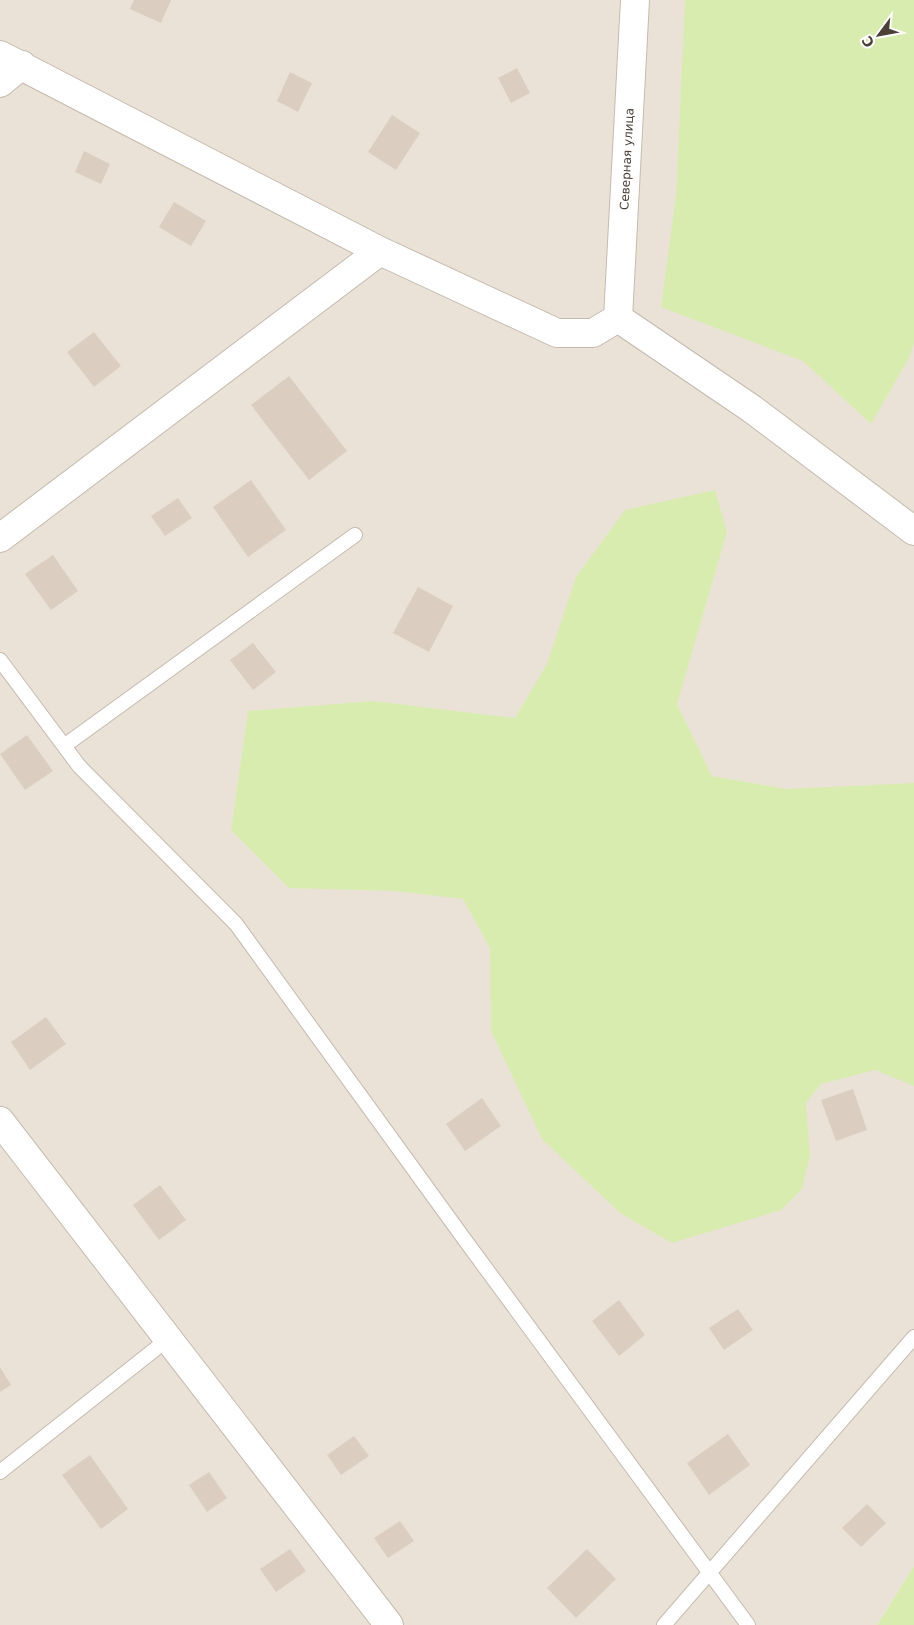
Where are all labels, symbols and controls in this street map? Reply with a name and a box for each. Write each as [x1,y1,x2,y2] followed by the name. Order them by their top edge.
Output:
[854,10,904,60] north arrow
[858,33,877,50] text: С
[617,108,637,210] street label: Северная улица

